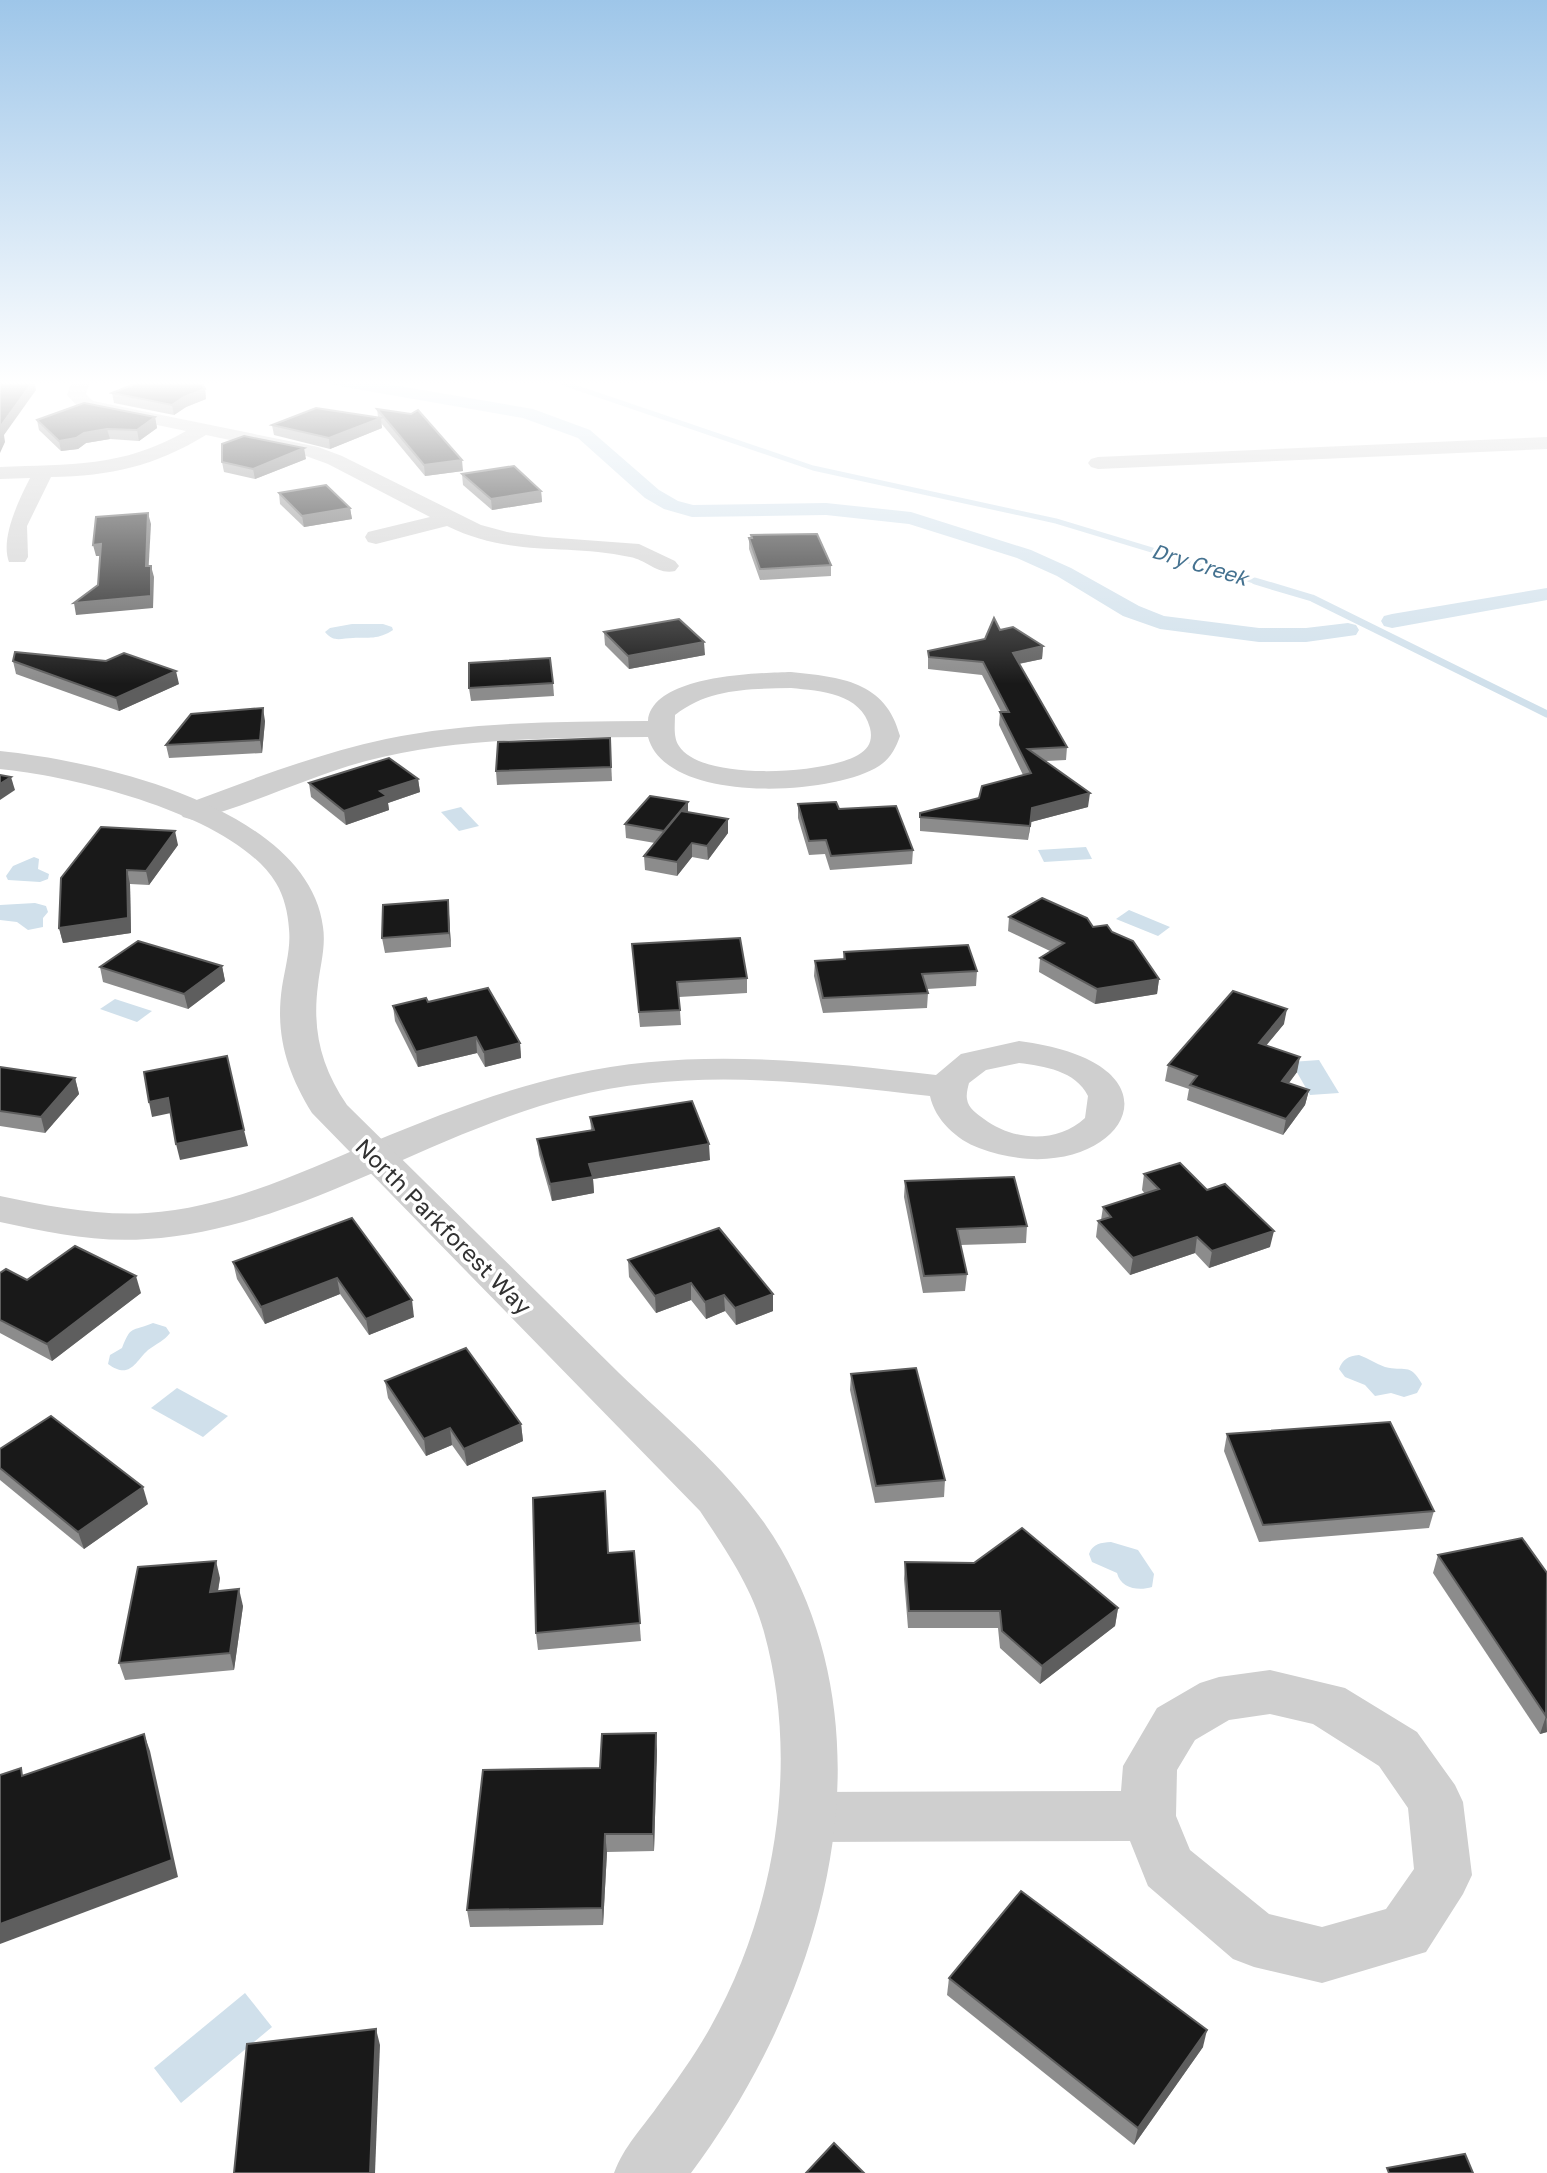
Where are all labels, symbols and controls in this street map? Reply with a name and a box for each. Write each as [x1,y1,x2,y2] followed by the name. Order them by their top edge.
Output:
[1149,537,1253,592] water label: Dry Creek
[350,1132,538,1320] street label: North Parkforest Way

